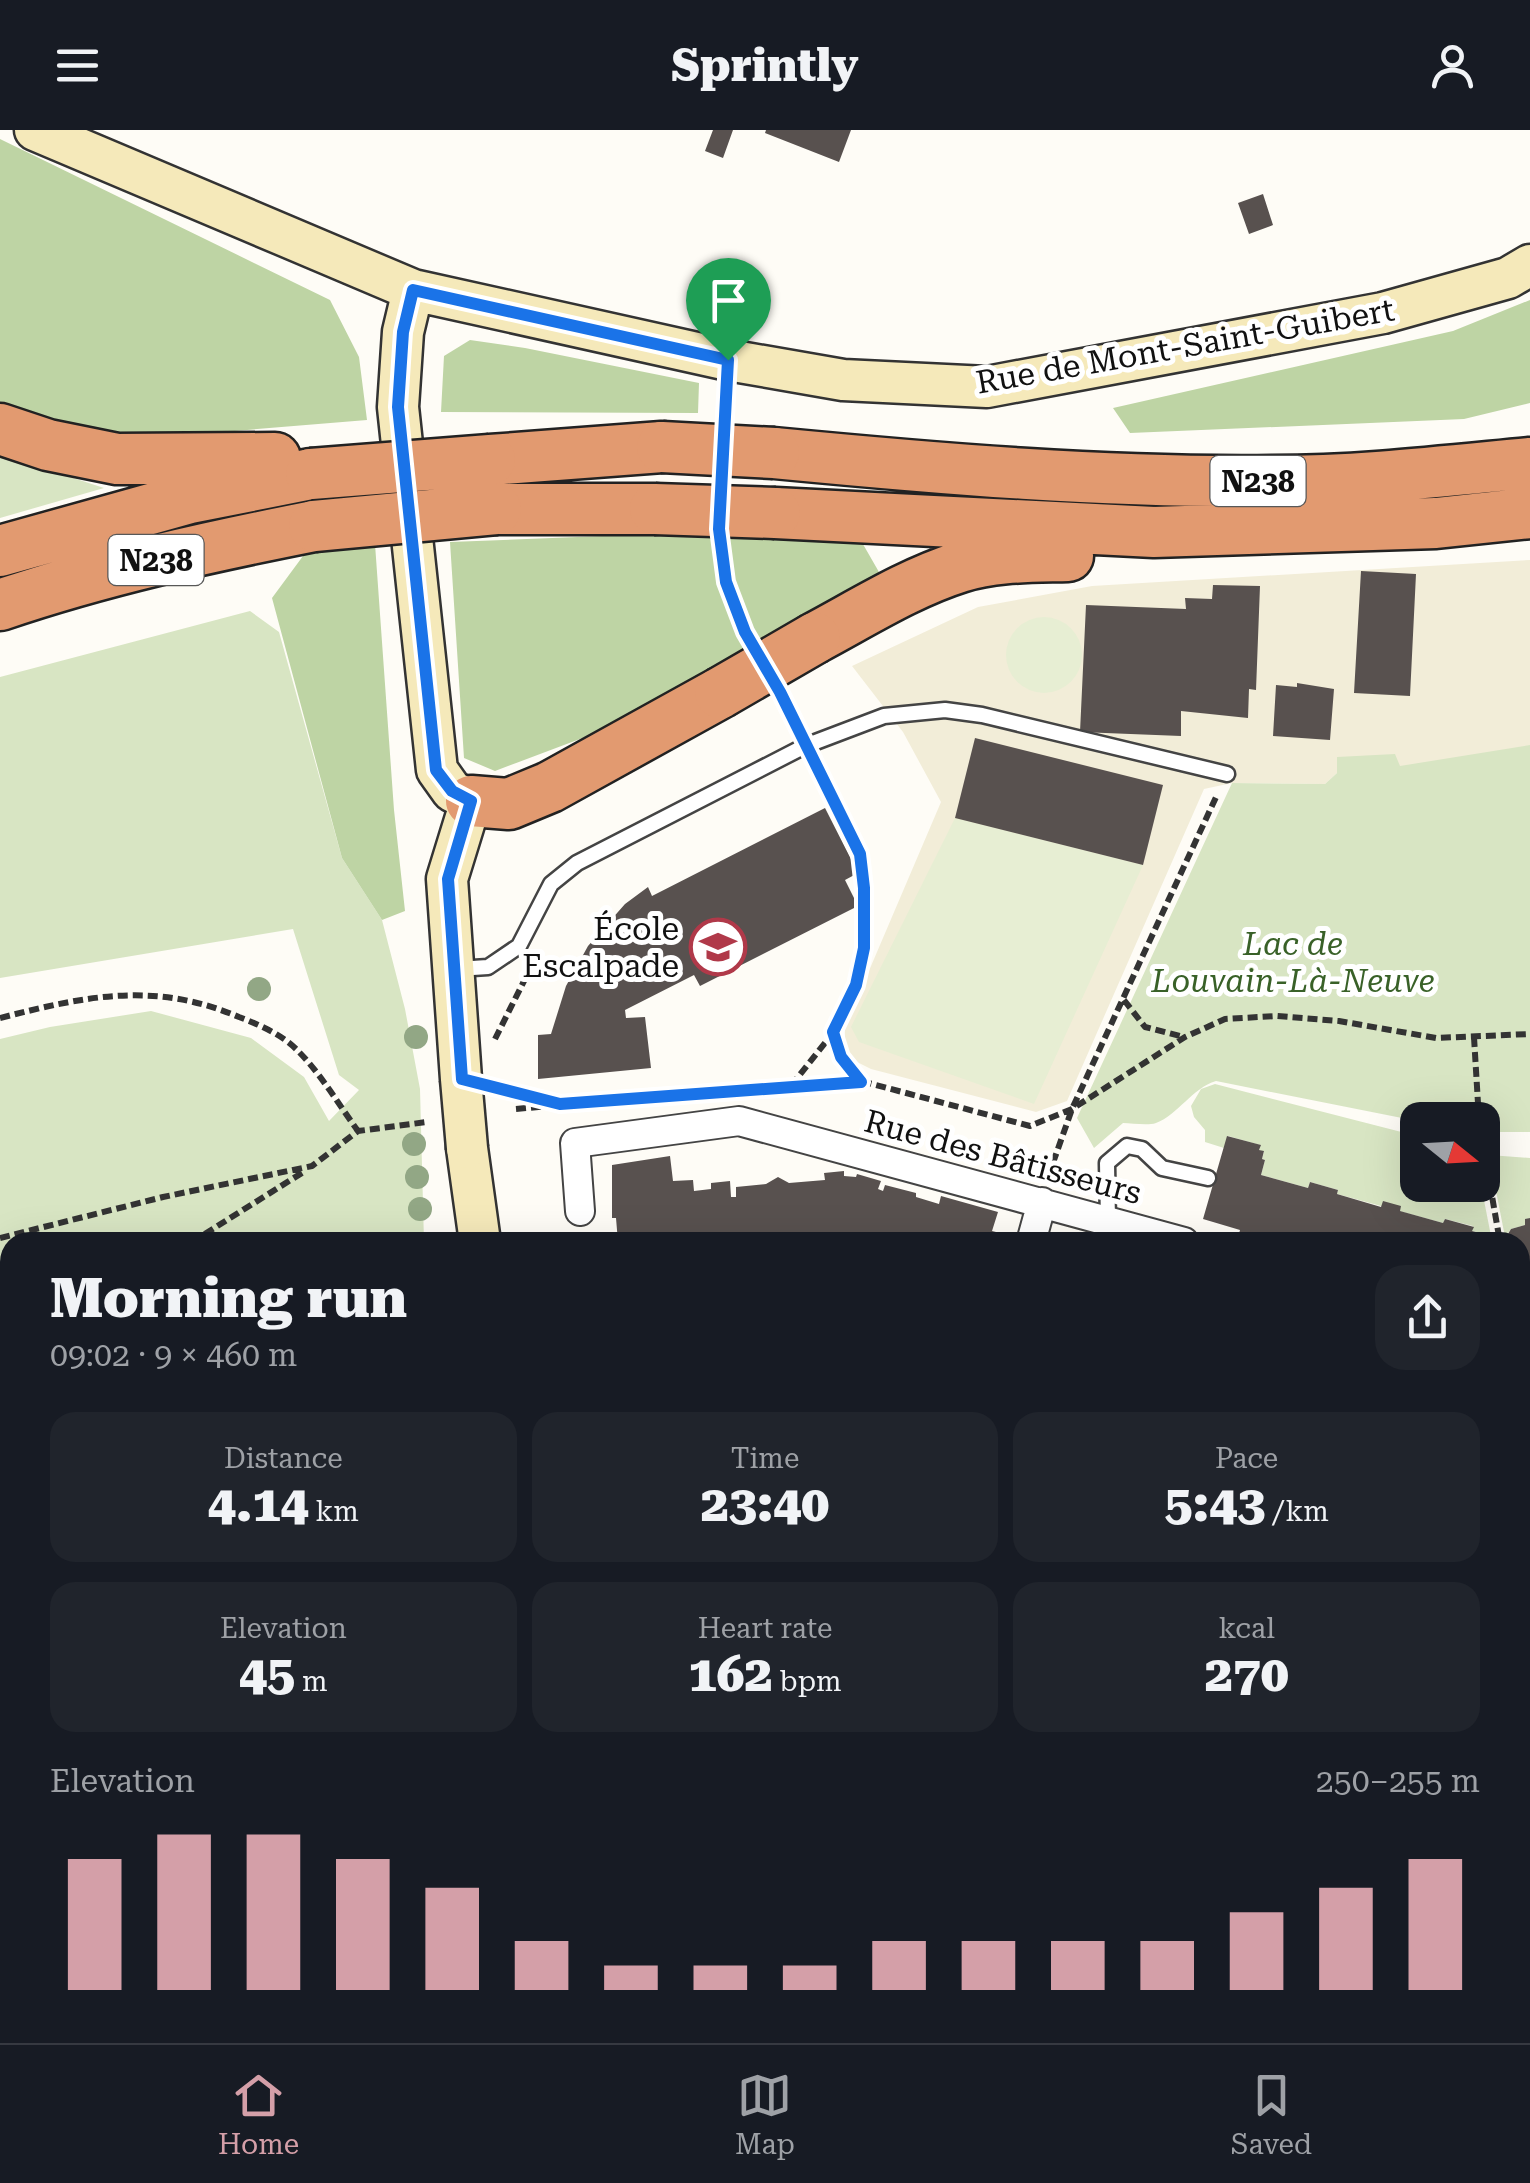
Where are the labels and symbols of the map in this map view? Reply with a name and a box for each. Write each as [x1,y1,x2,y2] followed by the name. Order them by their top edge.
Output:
[686,258,771,361] pin
[973,290,1397,402] street label: Rue de Mont-Saint-Guibert
[1210,456,1306,506] road number: N238
[108,535,204,585] road number: N238
[522,910,679,985] place label: École Escalpade
[688,917,748,977] school or university icon: École Escalpade
[1150,925,1435,1000] park label: Lac de Louvain-Là-Neuve
[860,1102,1146,1212] street label: Rue des Bâtisseurs
[1400,1102,1500,1202] north arrow

